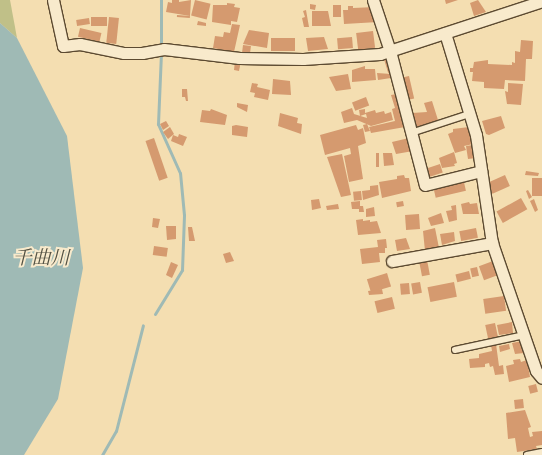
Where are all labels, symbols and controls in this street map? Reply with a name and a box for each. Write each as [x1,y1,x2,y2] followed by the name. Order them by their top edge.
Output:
[13,249,69,271] water label: 千曲川

